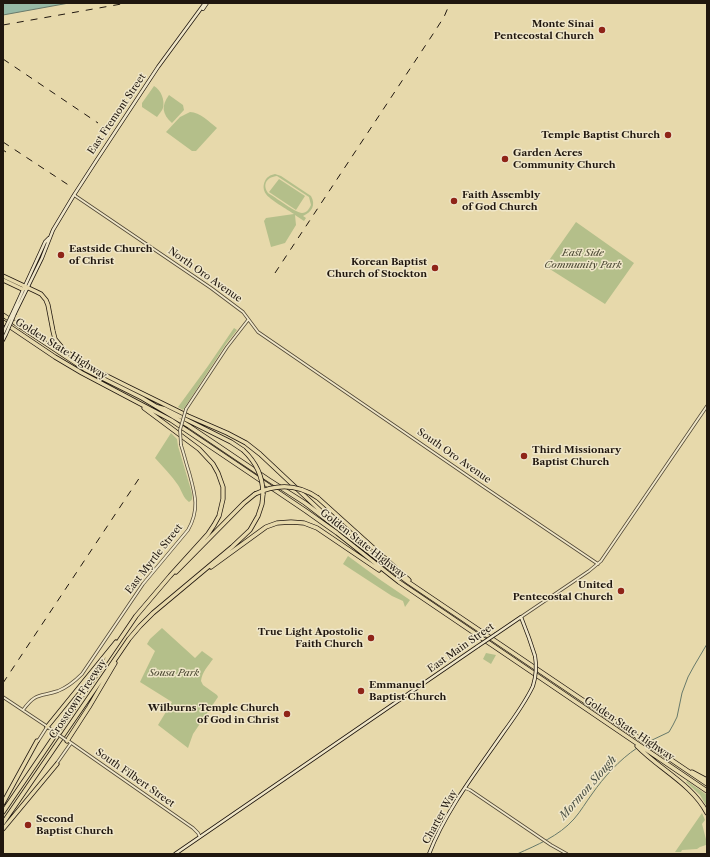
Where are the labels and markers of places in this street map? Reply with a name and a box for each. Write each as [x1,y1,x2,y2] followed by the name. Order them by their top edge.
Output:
[494,18,594,42] place label: Monte Sinai Pentecostal Church
[597,25,607,35] marker: Monte Sinai Pentecostal Church
[541,129,660,141] place label: Temple Baptist Church
[663,130,673,140] marker: Temple Baptist Church
[513,147,616,170] place label: Garden Acres Community Church
[500,154,510,164] marker: Garden Acres Community Church
[462,189,540,212] place label: Faith Assembly of God Church
[449,196,459,206] marker: Faith Assembly of God Church
[69,243,153,266] place label: Eastside Church of Christ
[56,250,66,260] marker: Eastside Church of Christ
[327,256,427,280] place label: Korean Baptist Church of Stockton
[430,263,440,273] marker: Korean Baptist Church of Stockton
[532,444,621,468] place label: Third Missionary Baptist Church
[519,451,529,461] marker: Third Missionary Baptist Church
[513,579,613,602] place label: United Pentecostal Church
[616,586,626,596] marker: United Pentecostal Church
[258,626,363,650] place label: True Light Apostolic Faith Church
[366,633,376,643] marker: True Light Apostolic Faith Church
[369,679,446,702] place label: Emmanuel Baptist Church
[356,686,366,696] marker: Emmanuel Baptist Church
[148,702,279,726] place label: Wilburns Temple Church of God in Christ
[282,709,292,719] marker: Wilburns Temple Church of God in Christ
[36,813,113,836] place label: Second Baptist Church
[23,820,33,830] marker: Second Baptist Church

